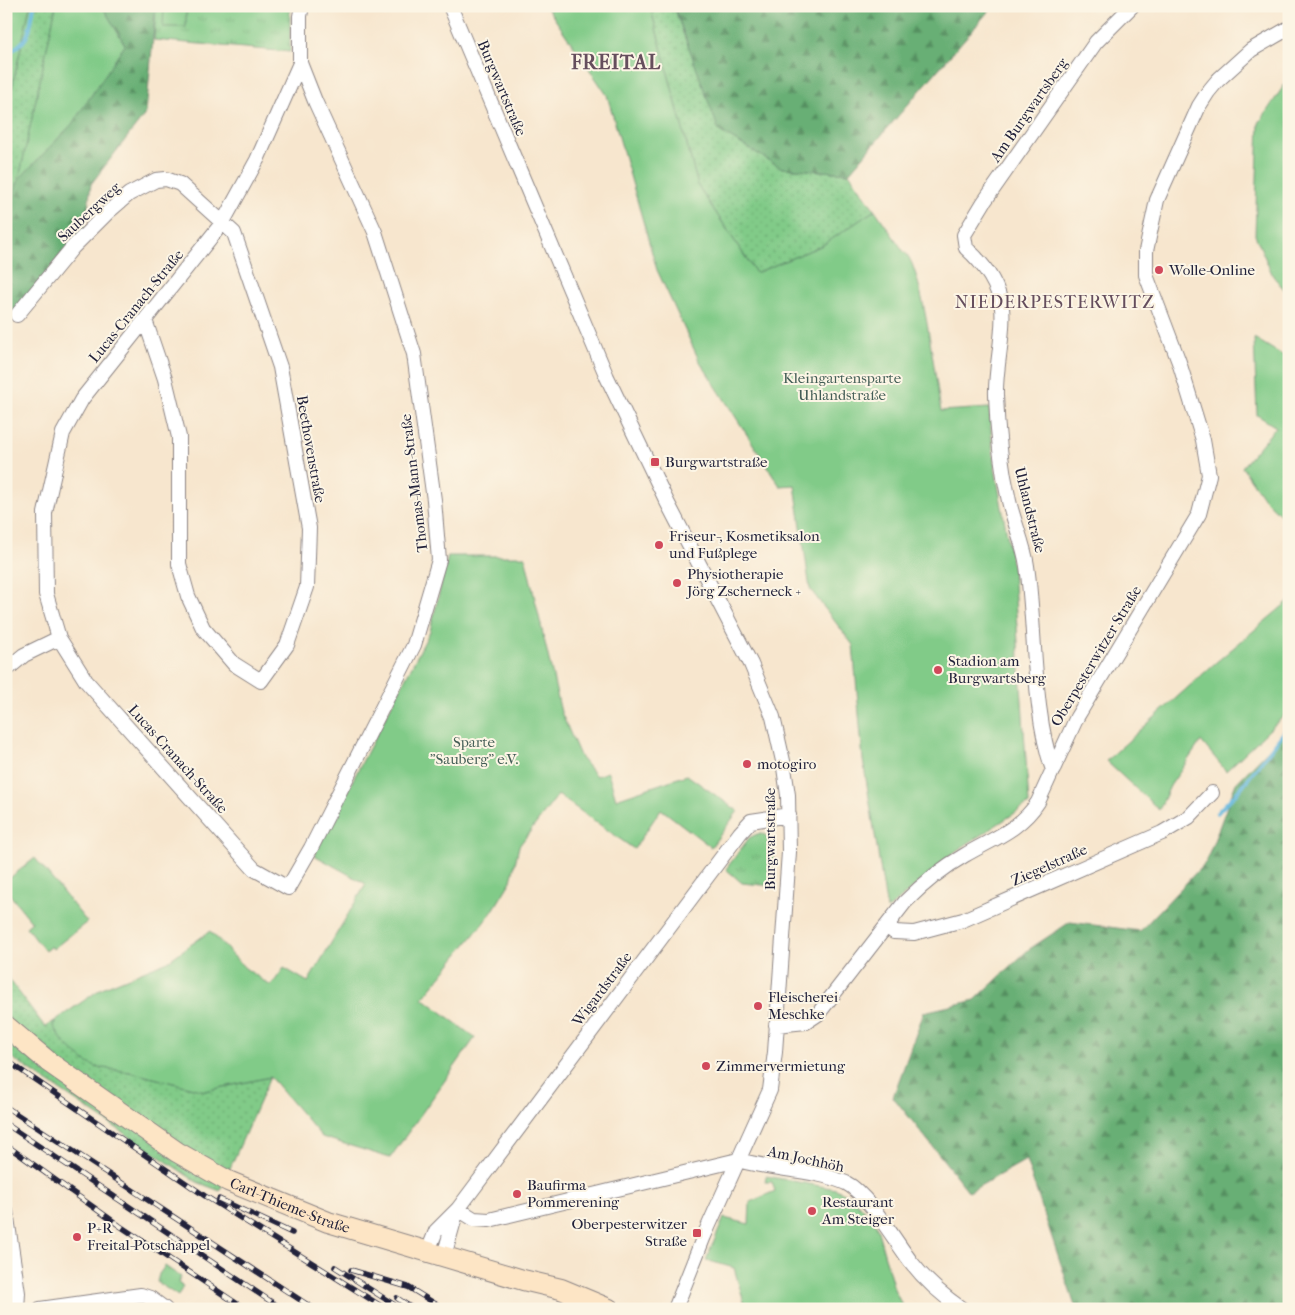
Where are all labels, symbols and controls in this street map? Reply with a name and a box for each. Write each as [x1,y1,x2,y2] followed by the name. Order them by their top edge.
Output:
[474,37,531,139] street label: Burgwartstraße
[570,51,661,74] district label: FREITAL
[986,54,1072,166] street label: Am Burgwartsberg
[54,178,125,246] street label: Saubergweg
[85,245,188,366] street label: Lucas-Cranach-Straße
[1168,261,1256,279] place label: Wolle-Online
[1153,264,1165,276] marker: Wolle-Online
[955,292,1155,313] district label: NIEDERPESTERWITZ
[783,369,902,404] park label: Kleingartensparte Uhlandstraße
[293,394,329,505] street label: Beethovenstraße
[397,412,431,553] street label: Thomas-Mann-Straße
[665,453,768,471] place label: Burgwartstraße
[649,456,661,468] marker: Burgwartstraße
[1011,465,1049,555] street label: Uhlandstraße
[668,527,820,562] place label: Friseur-, Kosmetiksalon und Fußplege
[653,539,665,551] marker: Friseur-, Kosmetiksalon und Fußplege
[686,565,801,600] place label: Physiotherapie Jörg Zscherneck +
[671,577,683,589] marker: Physiotherapie Jörg Zscherneck +
[1047,582,1145,730] street label: Oberpesterwitzer Straße
[948,652,1047,687] place label: Stadion am Burgwartsberg
[932,664,944,676] marker: Stadion am Burgwartsberg
[124,701,232,818] street label: Lucas-Cranach-Straße
[430,733,518,768] park label: Sparte "Sauberg" e.V.
[757,755,817,773] place label: motogiro
[741,758,753,770] marker: motogiro
[761,787,779,890] street label: Burgwartstraße
[1008,840,1090,890] street label: Ziegelstraße
[568,948,636,1030] street label: Wigardstraße
[768,988,839,1023] place label: Fleischerei Meschke
[752,1000,764,1012] marker: Fleischerei Meschke
[716,1057,846,1075] place label: Zimmervermietung
[700,1060,712,1072] marker: Zimmervermietung
[765,1142,846,1176] street label: Am Jochhöh
[227,1174,353,1237] street label: Carl-Thieme-Straße
[527,1176,620,1211] place label: Baufirma Pommerening
[511,1188,523,1200] marker: Baufirma Pommerening
[821,1193,895,1228] place label: Restaurant Am Steiger
[806,1205,818,1217] marker: Restaurant Am Steiger
[571,1215,688,1250] place label: Oberpesterwitzer Straße
[87,1219,210,1254] place label: P+R Freital-Potschappel
[691,1227,703,1239] marker: Oberpesterwitzer Straße
[71,1231,83,1243] marker: P+R Freital-Potschappel

